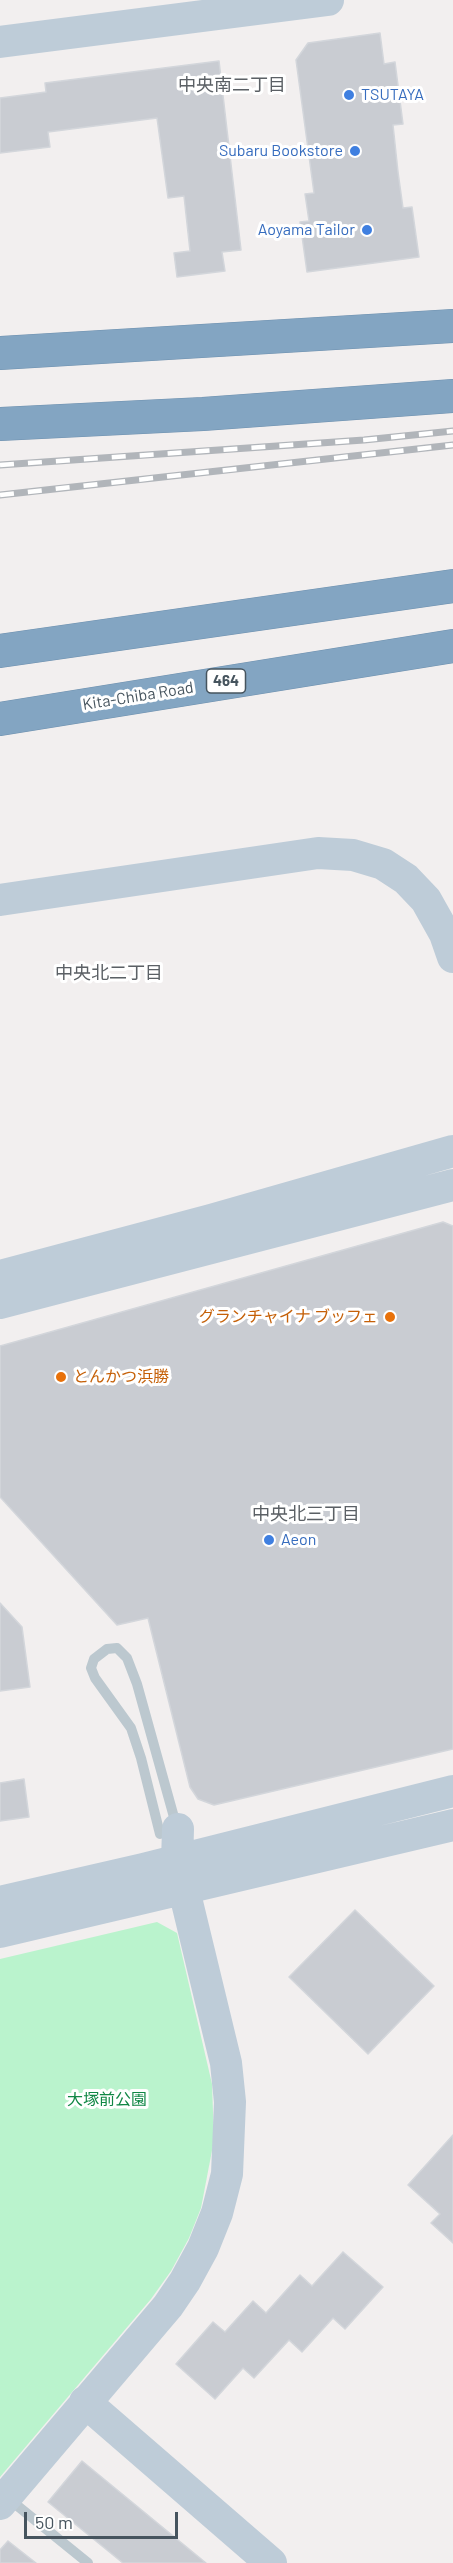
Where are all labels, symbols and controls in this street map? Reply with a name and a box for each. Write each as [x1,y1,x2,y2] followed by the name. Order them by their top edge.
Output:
[178,74,286,96] district label: 中央南二丁目
[361,85,424,105] place label: TSUTAYA
[342,88,356,102] marker: TSUTAYA
[219,141,343,161] place label: Subaru Bookstore
[348,144,362,158] marker: Subaru Bookstore
[258,220,355,240] place label: Aoyama Tailor
[360,223,374,237] marker: Aoyama Tailor
[206,669,246,693] road number: 464
[81,678,195,714] street label: Kita-Chiba Road
[55,962,163,984] district label: 中央北二丁目
[199,1307,378,1327] place label: グランチャイナ ブッフェ
[383,1310,397,1324] marker: グランチャイナ ブッフェ
[73,1367,169,1387] place label: とんかつ浜勝
[54,1370,68,1384] marker: とんかつ浜勝
[252,1503,360,1525] district label: 中央北三丁目
[281,1530,316,1550] place label: Aeon
[262,1533,276,1547] marker: Aeon
[67,2090,147,2110] park label: 大塚前公園
[27,2500,182,2538] scale bar
[35,2511,73,2533] text: 50 m

